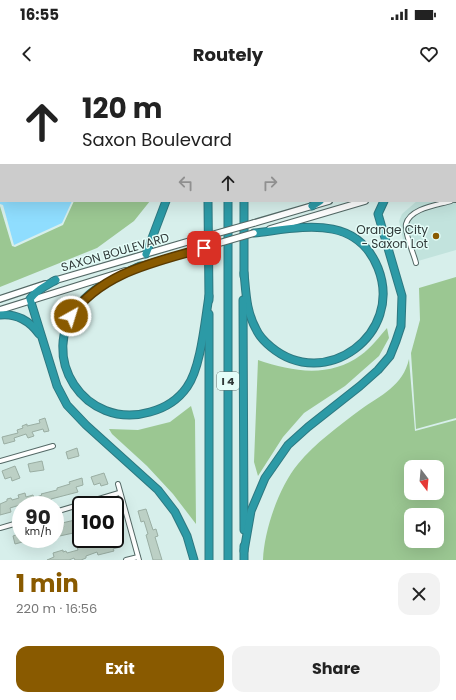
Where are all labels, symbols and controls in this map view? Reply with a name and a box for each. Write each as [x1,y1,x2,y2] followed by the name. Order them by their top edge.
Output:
[20,4,59,25] text: 16:55
[193,42,263,67] text: Routely
[16,43,38,65] icon: back
[418,43,440,65] icon: heart
[82,89,162,128] text: 120 m
[16,96,68,148] icon: ahead
[82,127,232,152] text: Saxon Boulevard
[175,172,197,194] icon: left
[217,172,239,194] icon: ahead
[259,172,281,194] icon: right
[356,221,428,252] place label: Orange City - Saxon Lot
[59,228,171,276] street label: SAXON BOULEVARD
[187,231,221,265] pin
[431,231,441,241] marker: Orange City - Saxon Lot
[193,237,215,259] icon: arrive
[50,295,92,337] position arrow
[217,372,239,390] road number: I 4
[404,460,444,500] north arrow
[404,460,444,548] map controls
[72,496,124,548] speed limit sign: 100
[25,503,51,531] text: 90
[404,508,444,548] button: sound
[25,524,51,539] text: km/h
[16,567,79,600] text: 1 min
[398,573,440,615] button: close
[16,599,97,618] text: 220 m · 16:56
[16,646,224,692] button: Exit
[232,646,440,692] button: Share

